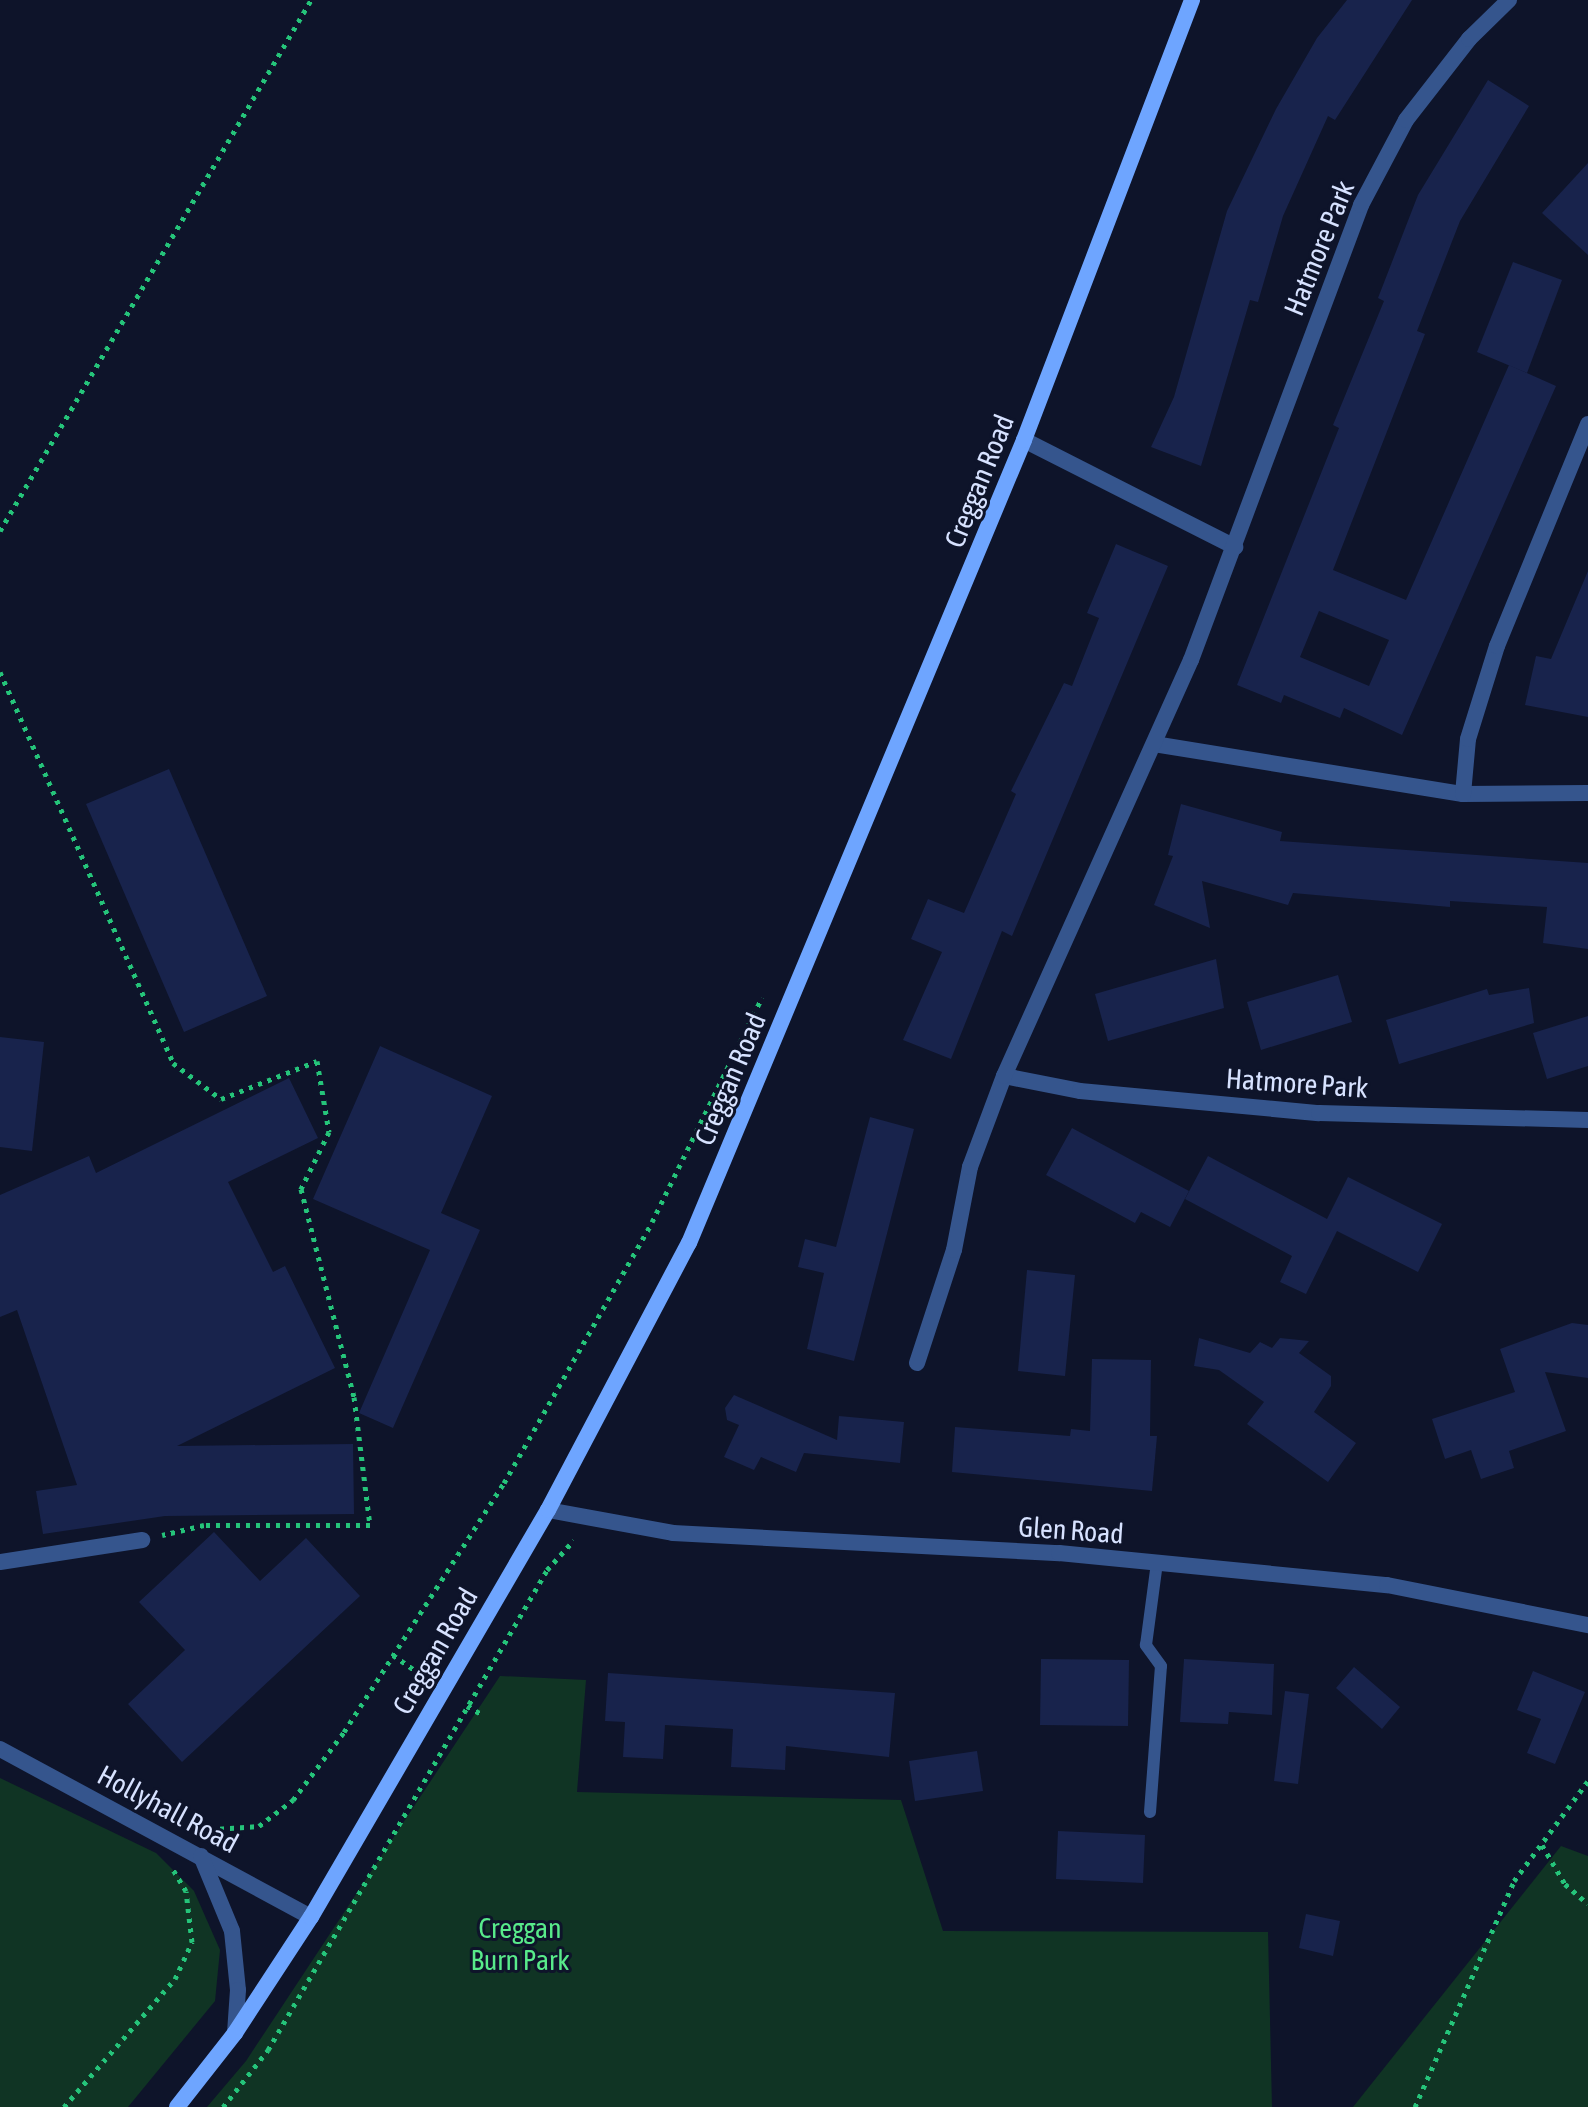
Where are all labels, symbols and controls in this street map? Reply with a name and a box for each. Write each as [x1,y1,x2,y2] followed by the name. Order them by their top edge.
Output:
[1277,176,1361,320] street label: Hatmore Park
[937,410,1021,552] street label: Creggan Road
[687,1008,773,1150] street label: Creggan Road
[1225,1061,1369,1105] street label: Hatmore Park
[1017,1510,1125,1550] street label: Glen Road
[385,1582,485,1720] street label: Creggan Road
[92,1758,244,1860] street label: Hollyhall Road
[470,1911,570,1977] park label: Creggan Burn Park

